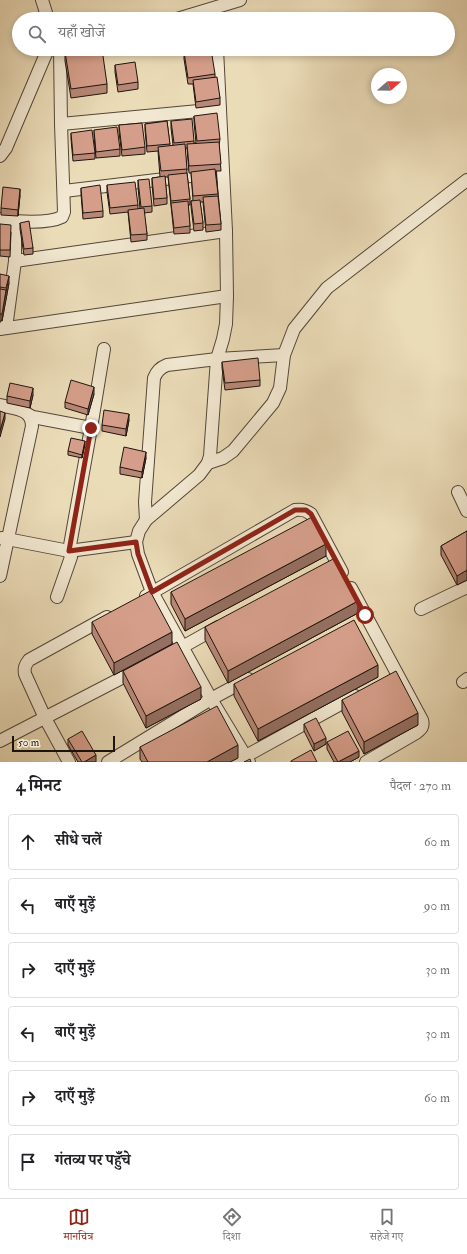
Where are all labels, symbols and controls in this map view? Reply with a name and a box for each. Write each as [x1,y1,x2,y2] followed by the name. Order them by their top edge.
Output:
[12,12,455,56] search box
[26,23,48,45] icon: search
[58,23,105,42] text: यहाँ खोजें
[371,68,407,104] north arrow
[82,419,100,437] route end
[356,606,374,624] route start
[12,734,115,753] scale bar
[18,736,39,749] text: 50 m
[16,775,61,796] text: 4 मिनट
[390,778,451,794] text: पैदल · 270 m
[17,831,39,853] icon: ahead
[55,831,102,850] text: सीधे चलें
[424,834,450,850] text: 60 m
[17,895,39,917] icon: left
[55,895,95,914] text: बाएँ मुड़ें
[424,898,450,914] text: 90 m
[17,959,39,981] icon: right
[55,959,95,978] text: दाएँ मुड़ें
[426,962,450,978] text: 30 m
[17,1023,39,1045] icon: left
[55,1023,95,1042] text: बाएँ मुड़ें
[426,1026,450,1042] text: 30 m
[17,1087,39,1109] icon: right
[55,1087,95,1106] text: दाएँ मुड़ें
[424,1090,450,1106] text: 60 m
[17,1151,39,1173] icon: arrive
[55,1151,131,1170] text: गंतव्य पर पहुँचे
[64,1206,93,1247] tab: मानचित्र
[221,1206,243,1247] tab: दिशा
[370,1206,403,1247] tab: सहेजे गए

